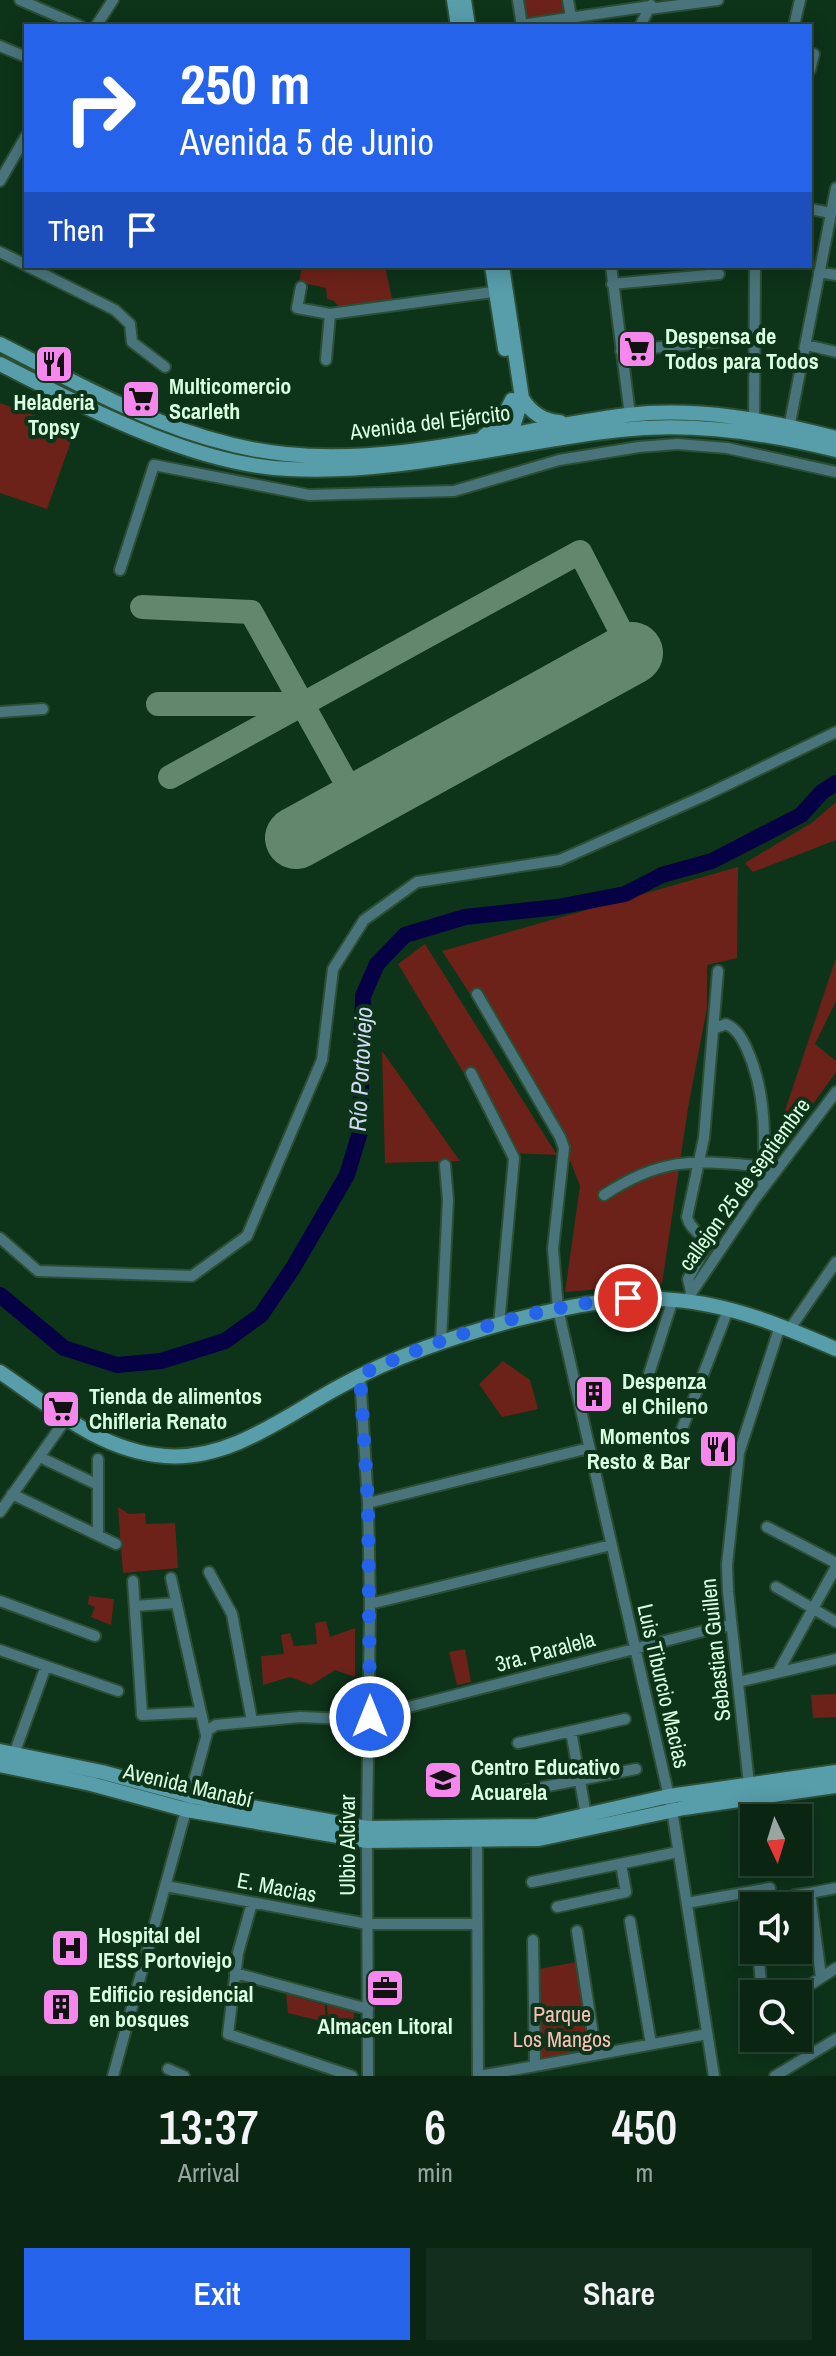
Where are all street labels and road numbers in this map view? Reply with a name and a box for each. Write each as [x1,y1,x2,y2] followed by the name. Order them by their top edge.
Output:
[347,397,512,447] street label: Avenida del Ejército
[671,1092,817,1276] street label: callejon 25 de septiembre
[693,1577,737,1723] street label: Sebastian Guillen
[631,1601,697,1771] street label: Luis Tiburcio Macias
[492,1623,598,1679] street label: 3ra. Paralela
[120,1755,256,1815] street label: Avenida Manabí
[332,1794,362,1896] street label: Ulbio Alcívar
[235,1865,319,1909] street label: E. Macias

